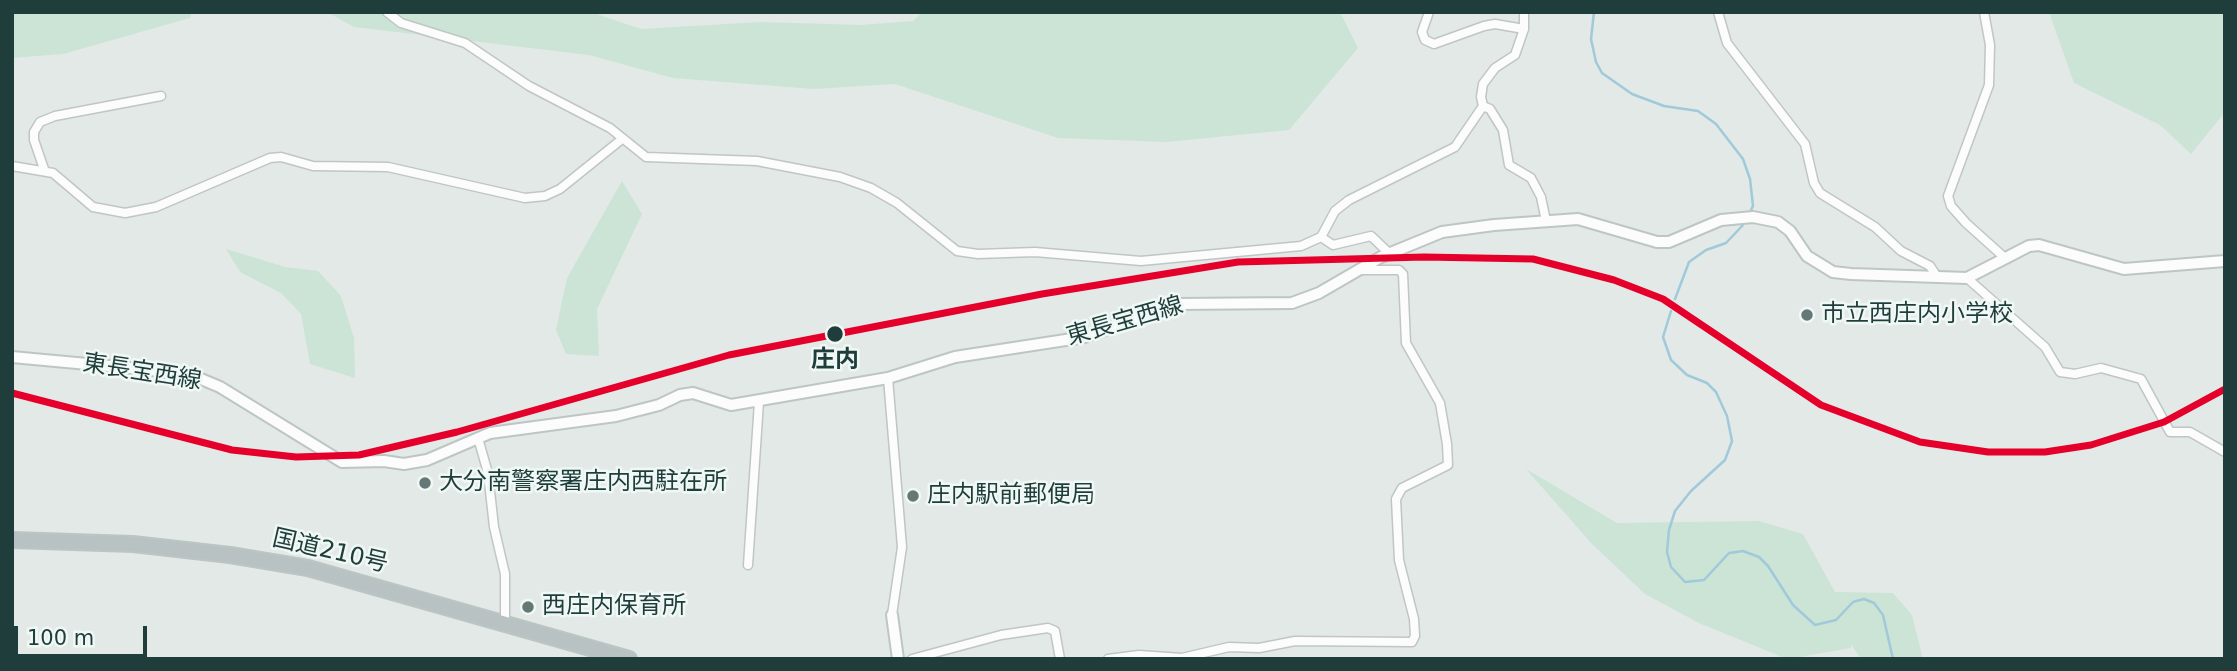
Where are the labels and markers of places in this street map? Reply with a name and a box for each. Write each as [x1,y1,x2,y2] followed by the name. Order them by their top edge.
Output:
[1821,301,2013,329] place label: 市立西庄内小学校
[1799,307,1815,323] marker: 市立西庄内小学校
[825,324,845,344] marker: 庄内
[811,347,859,375] place label: 庄内
[439,469,727,497] place label: 大分南警察署庄内西駐在所
[417,475,433,491] marker: 大分南警察署庄内西駐在所
[927,482,1095,510] place label: 庄内駅前郵便局
[905,488,921,504] marker: 庄内駅前郵便局
[542,593,686,621] place label: 西庄内保育所
[520,599,536,615] marker: 西庄内保育所

